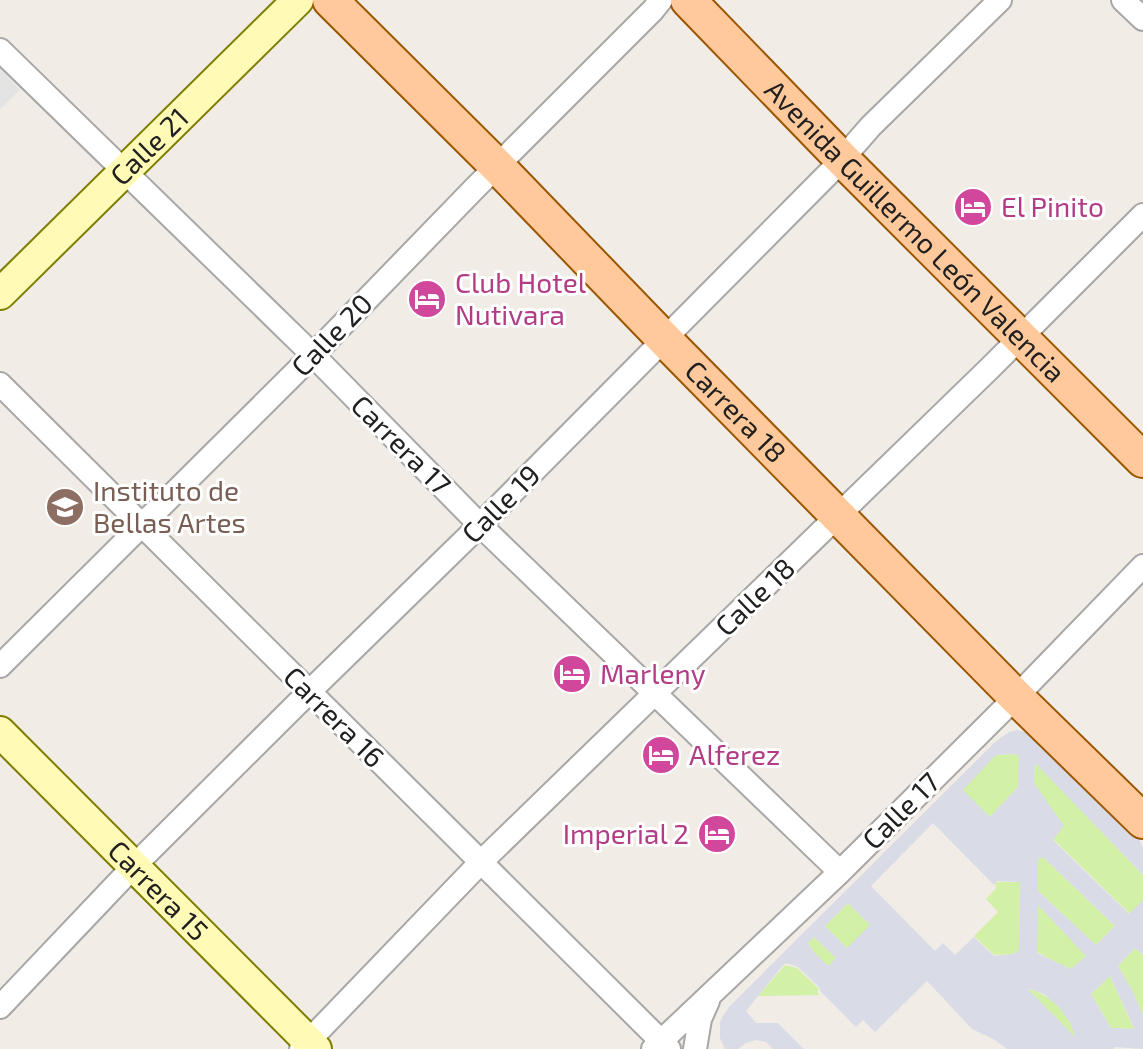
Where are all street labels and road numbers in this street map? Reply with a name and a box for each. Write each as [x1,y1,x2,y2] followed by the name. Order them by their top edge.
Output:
[759,72,1073,389] street label: Avenida Guillermo León Valencia
[103,100,195,192] street label: Calle 21
[284,286,379,383] street label: Calle 20
[679,353,794,469] street label: Carrera 18
[345,387,459,501] street label: Carrera 17
[454,457,546,549] street label: Calle 19
[707,550,801,642] street label: Calle 18
[277,659,392,774] street label: Carrera 16
[855,765,946,856] street label: Calle 17
[102,833,216,947] street label: Carrera 15

